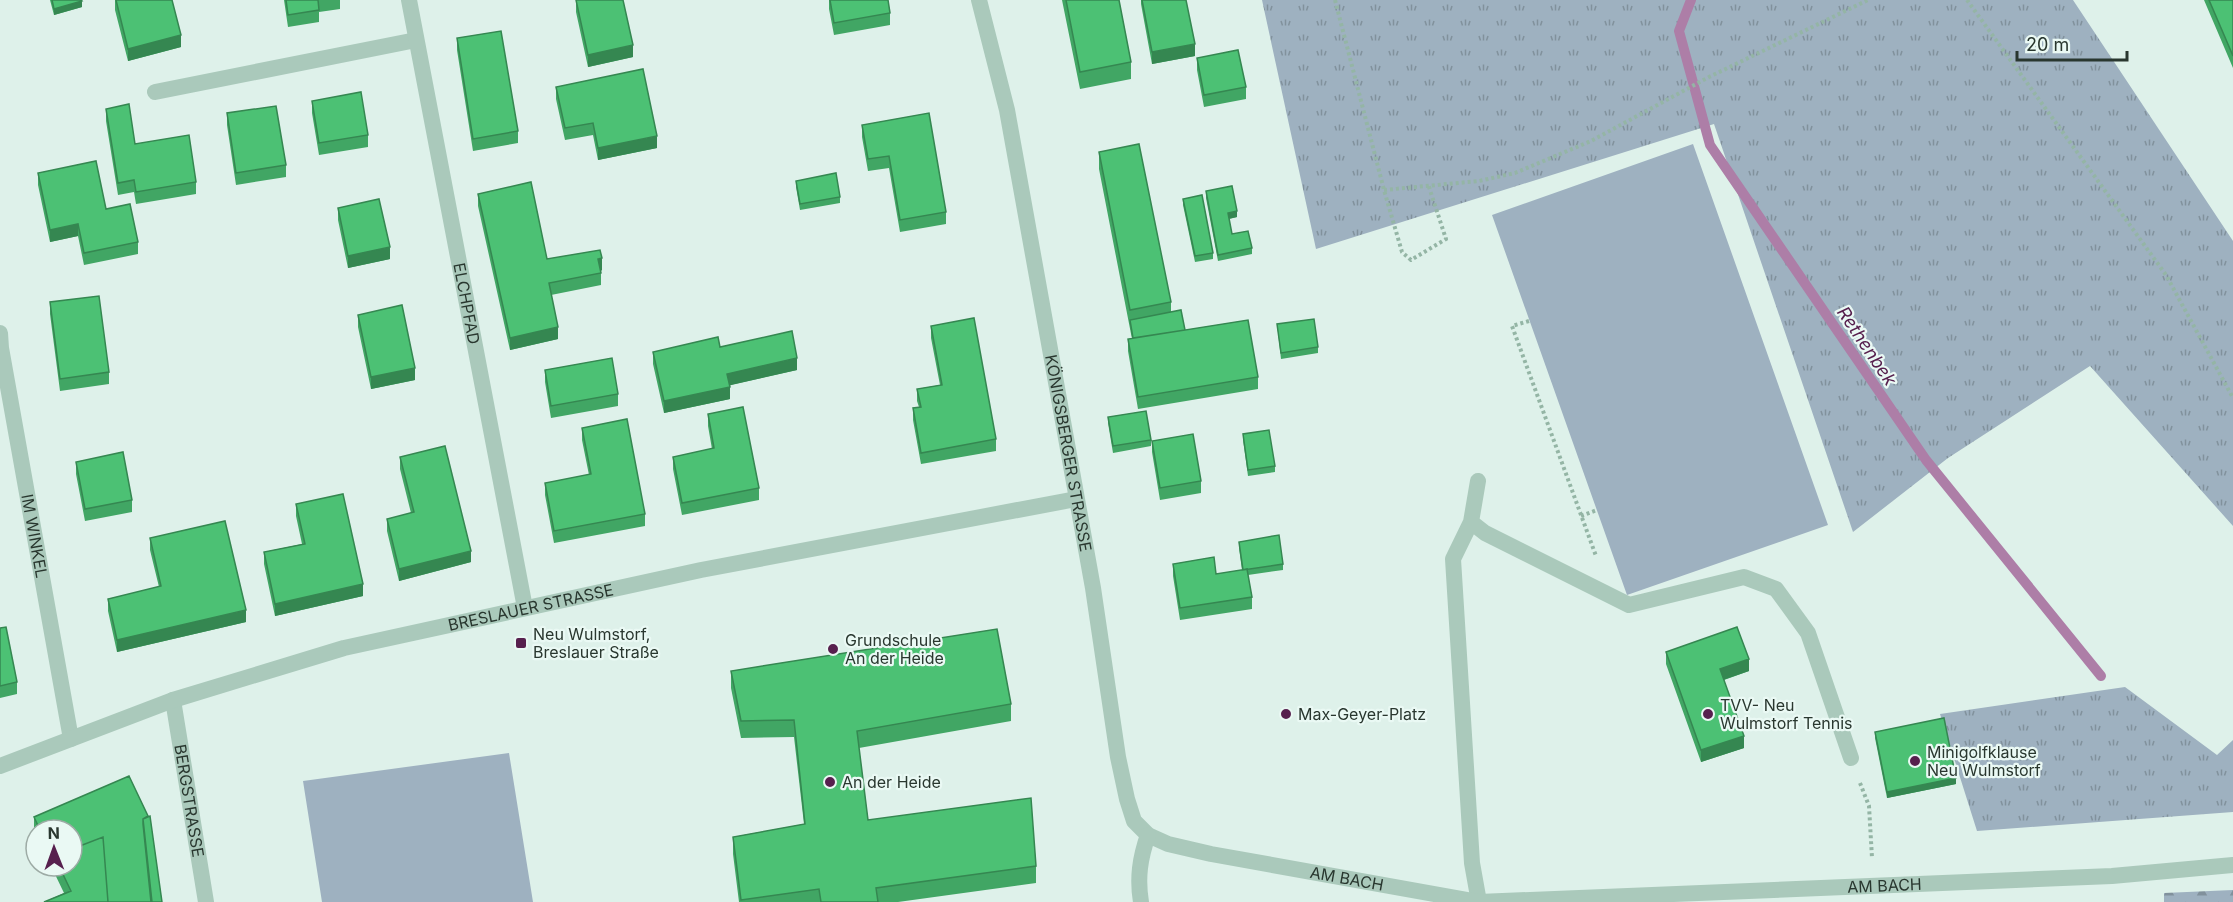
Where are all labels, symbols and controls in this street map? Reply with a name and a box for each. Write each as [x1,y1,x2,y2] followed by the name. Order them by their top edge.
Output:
[2017,24,2126,62] scale bar
[2026,34,2069,55] text: 20 m
[449,261,484,346] street label: ELCHPFAD
[1833,303,1902,390] water label: Rethenbek
[1041,353,1096,553] street label: KÖNIGSBERGER STRASSE
[17,492,52,579] street label: IM WINKEL
[446,579,615,635] street label: BRESLAUER STRASSE
[533,624,659,662] place label: Neu Wulmstorf, Breslauer Straße
[845,630,944,668] place label: Grundschule An der Heide
[514,636,528,650] marker: Neu Wulmstorf, Breslauer Straße
[826,642,840,656] marker: Grundschule An der Heide
[1720,695,1853,733] place label: TVV- Neu Wulmstorf Tennis
[1298,704,1426,724] place label: Max-Geyer-Platz
[1279,707,1293,721] marker: Max-Geyer-Platz
[1701,707,1715,721] marker: TVV- Neu Wulmstorf Tennis
[1927,742,2041,780] place label: Minigolfklause Neu Wulmstorf
[170,743,209,859] street label: BERGSTRASSE
[1908,754,1922,768] marker: Minigolfklause Neu Wulmstorf
[842,772,941,792] place label: An der Heide
[823,775,837,789] marker: An der Heide
[24,818,84,878] north arrow
[47,823,60,843] text: N
[1308,862,1385,895] street label: AM BACH
[1847,874,1922,897] street label: AM BACH

